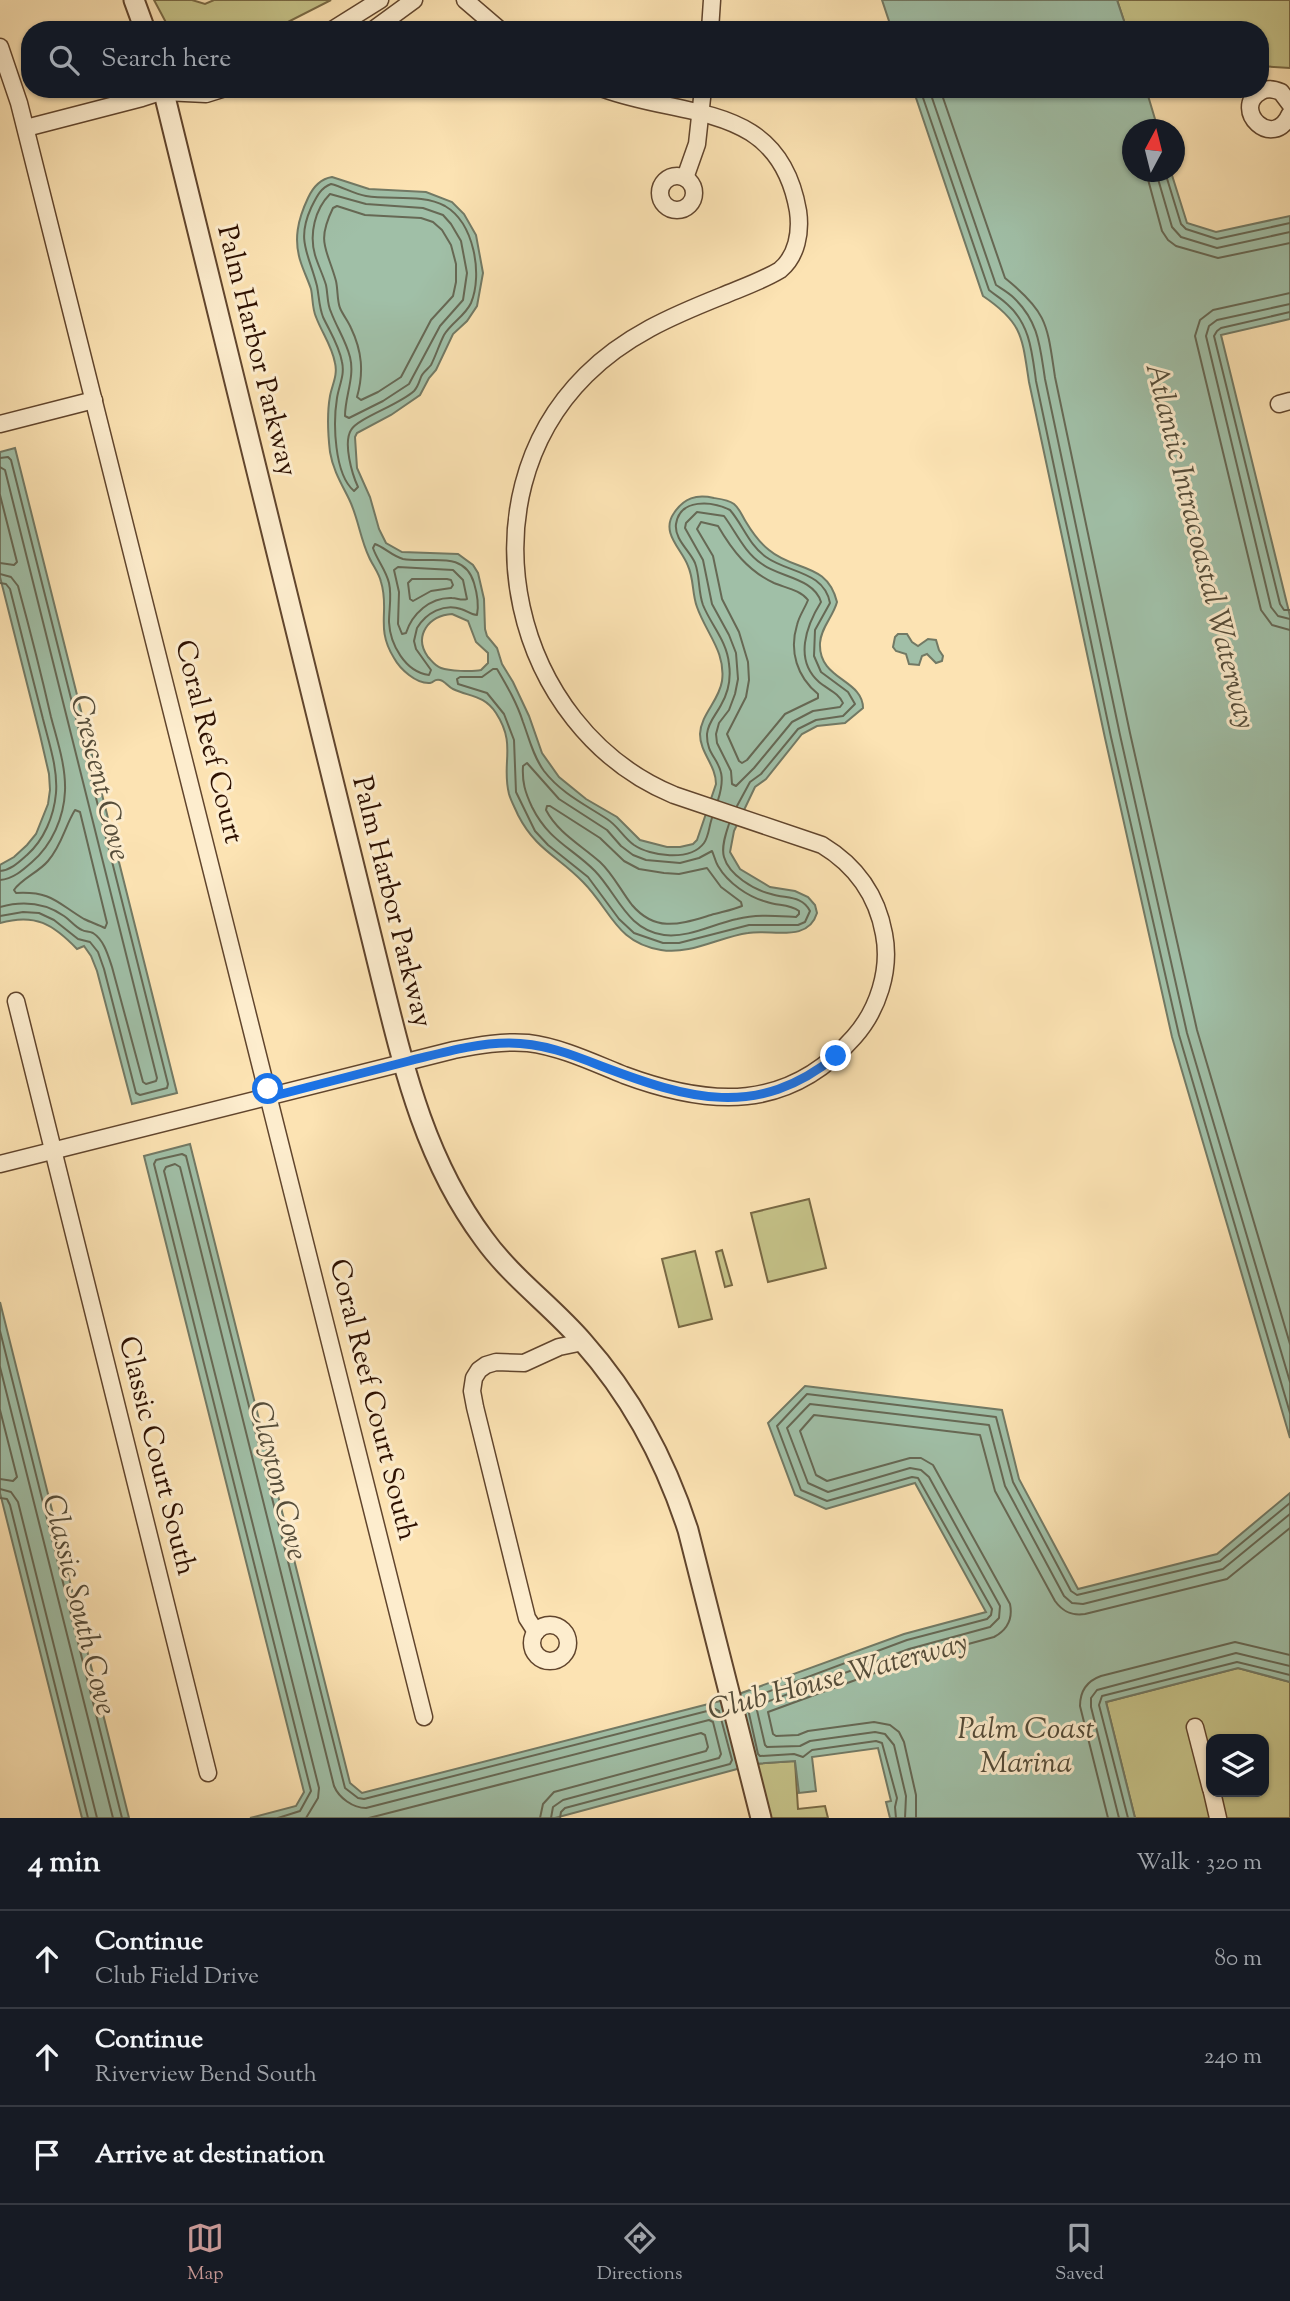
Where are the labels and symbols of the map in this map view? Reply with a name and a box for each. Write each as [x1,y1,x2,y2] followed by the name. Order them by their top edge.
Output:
[1122,119,1185,182] north arrow
[205,221,307,481] street label: Palm Harbor Parkway
[1133,359,1265,733] water label: Atlantic Intracoastal Waterway
[163,636,253,848] street label: Coral Reef Court
[58,691,140,865] water label: Crescent Cove
[340,772,442,1032] street label: Palm Harbor Parkway
[820,1040,851,1071] route end
[252,1073,283,1104] route start
[318,1255,426,1545] street label: Coral Reef Court South
[107,1332,205,1580] street label: Classic Court South
[236,1397,318,1565] water label: Clayton Cove
[30,1490,126,1720] water label: Classic South Cove
[703,1623,973,1733] water label: Club House Waterway
[957,1709,1095,1786] water label: Palm Coast Marina

